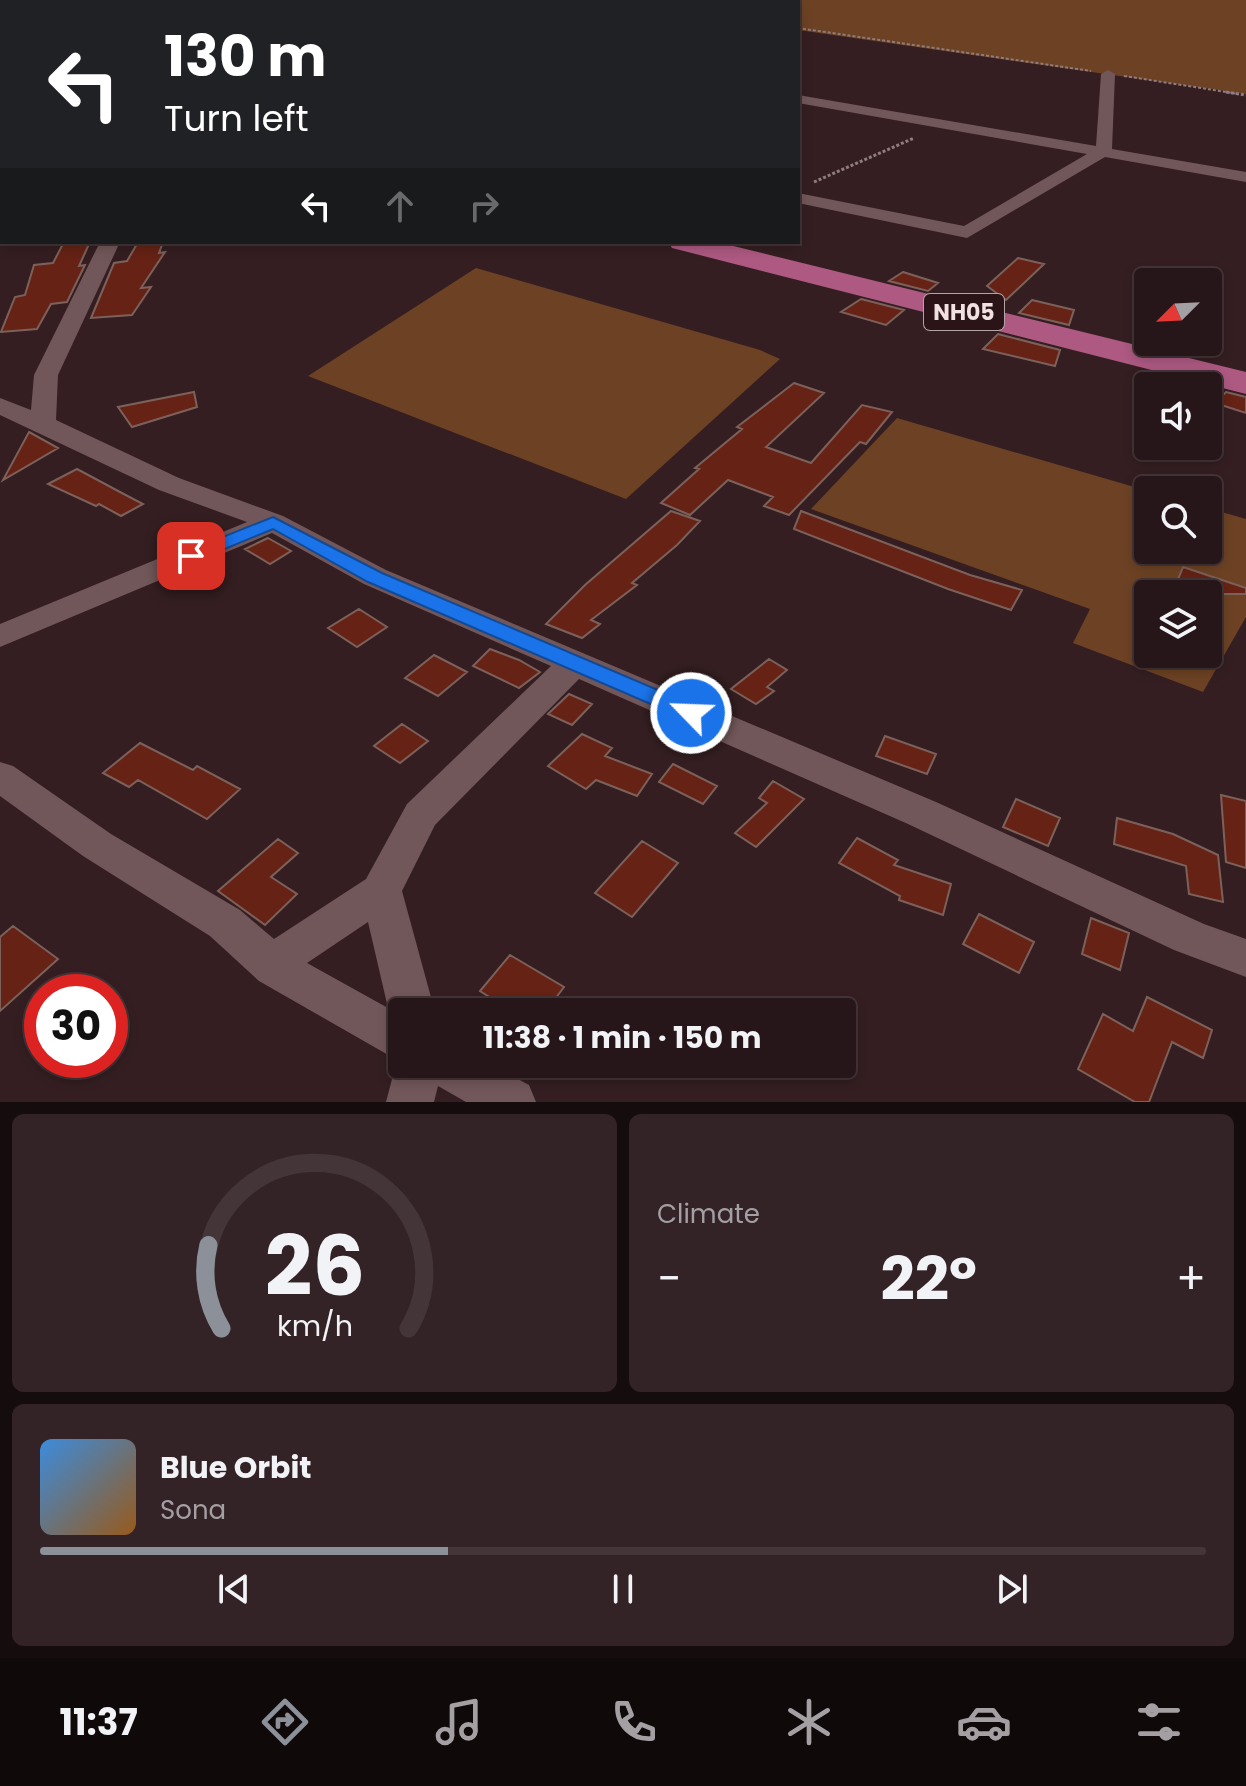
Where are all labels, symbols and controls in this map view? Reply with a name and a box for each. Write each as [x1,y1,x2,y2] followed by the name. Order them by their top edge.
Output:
[164,17,327,96] text: 130 m
[32,32,136,136] icon: left
[164,93,309,144] text: Turn left
[294,184,338,228] icon: left
[378,184,422,228] icon: ahead
[462,184,506,228] icon: right
[1134,268,1222,356] north arrow
[1134,268,1222,668] map controls
[924,294,1004,330] road number: NH05
[1134,372,1222,460] button: sound
[1134,476,1222,564] button: search
[157,522,225,590] pin
[169,534,213,578] icon: arrive
[1134,580,1222,668] button: layers
[649,671,733,755] position arrow
[24,974,128,1078] speed limit sign: 30
[483,1016,762,1059] text: 11:38 · 1 min · 150 m
[657,1196,760,1232] text: Climate
[264,1208,365,1324] text: 26
[880,1237,977,1321] text: 22°
[657,1248,681,1309] text: −
[1176,1248,1206,1309] text: +
[276,1306,353,1346] text: km/h
[160,1446,312,1489] text: Blue Orbit
[160,1492,226,1528] text: Sona
[212,1567,256,1611] icon: previous
[601,1567,645,1611] icon: pause
[990,1567,1034,1611] icon: next
[257,1694,313,1750] icon: directions
[431,1694,487,1750] icon: music
[606,1694,662,1750] icon: phone
[781,1694,837,1750] icon: climate
[956,1694,1012,1750] icon: car
[1131,1694,1187,1750] icon: filters
[59,1697,138,1748] text: 11:37

